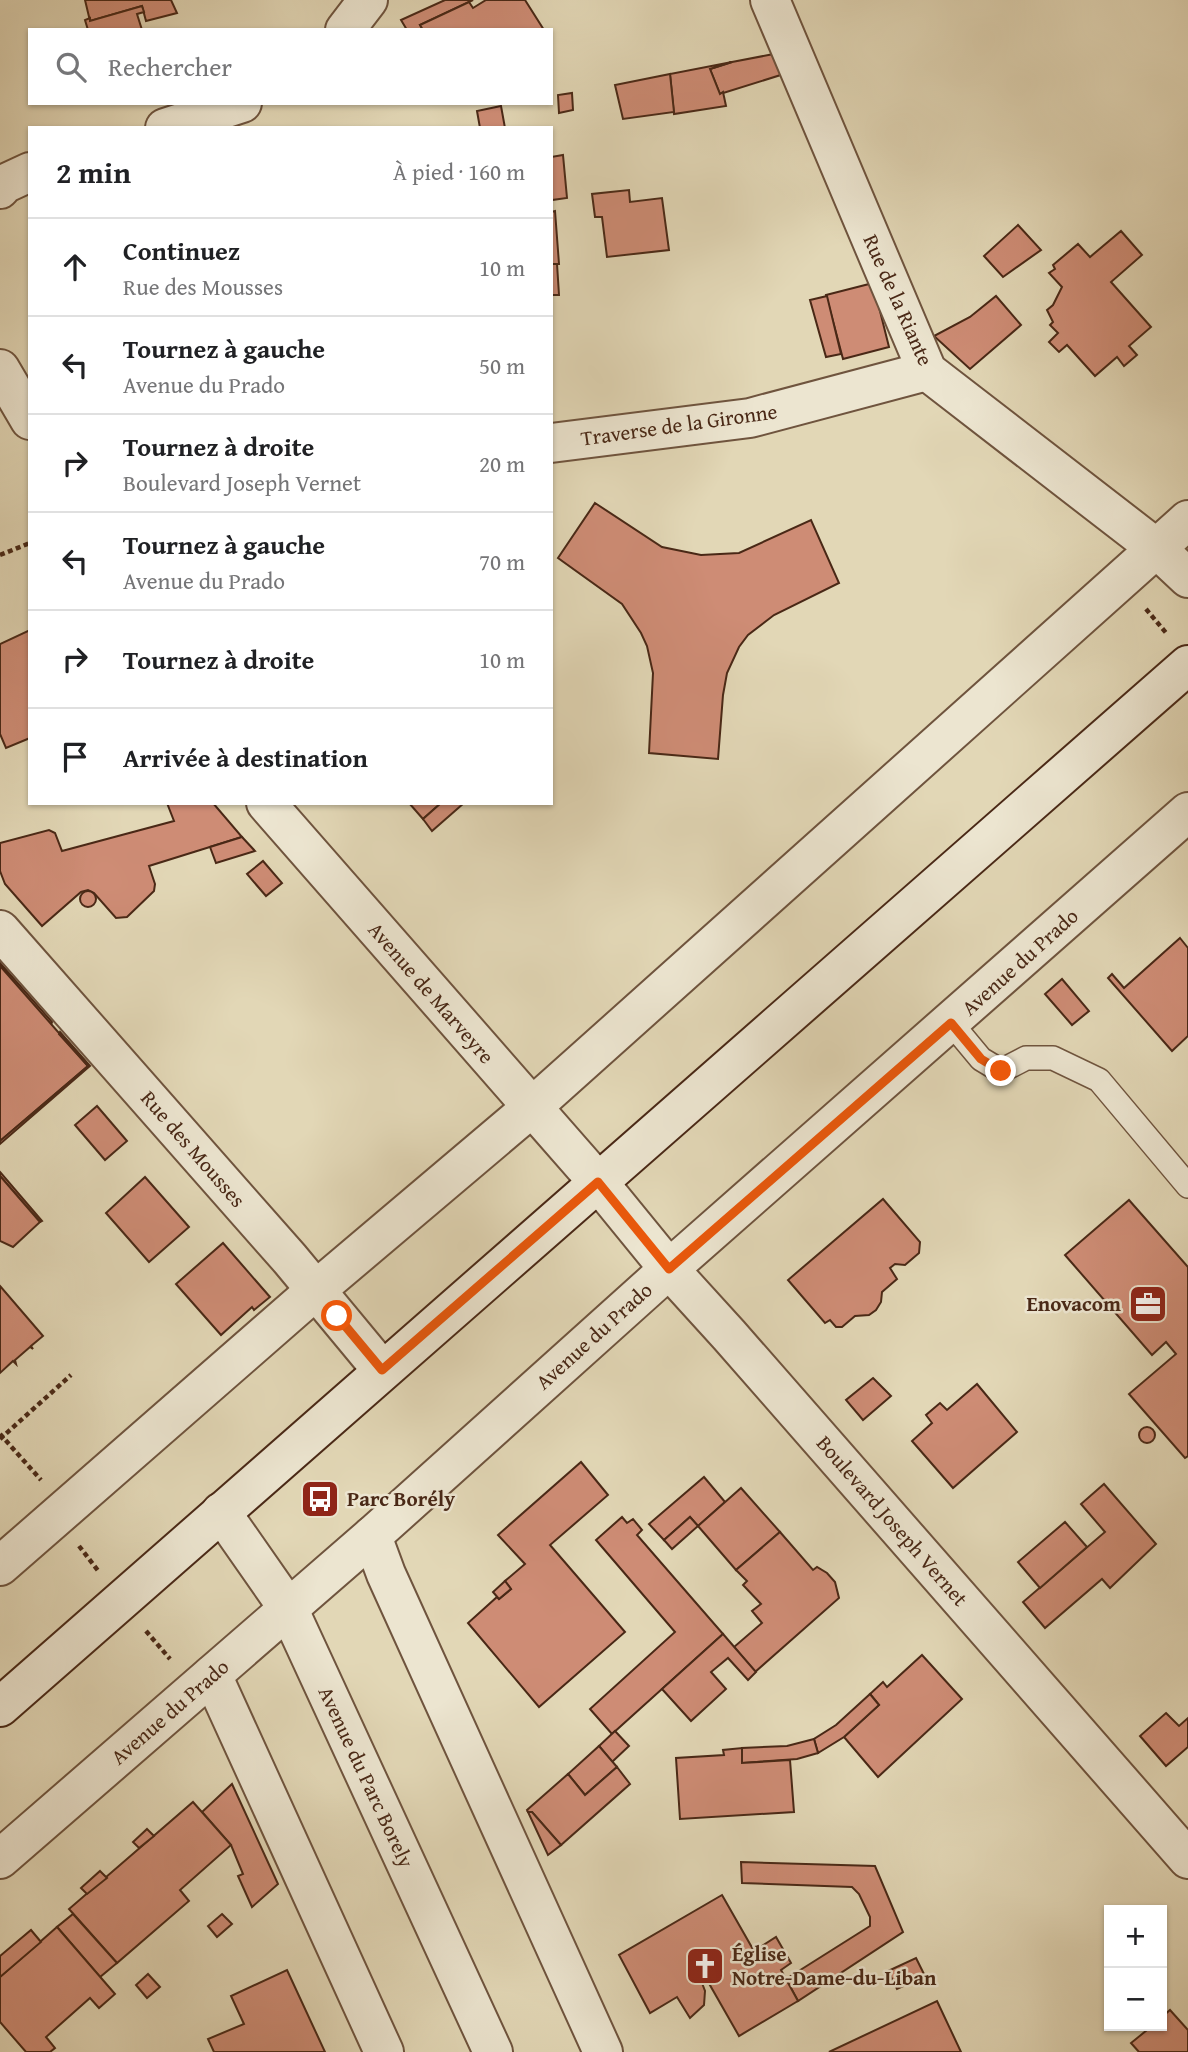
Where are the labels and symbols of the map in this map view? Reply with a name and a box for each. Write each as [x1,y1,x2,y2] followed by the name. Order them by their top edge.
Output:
[856,229,941,371] street label: Rue de la Riante
[579,395,779,454] street label: Traverse de la Gironne
[954,901,1085,1023] street label: Avenue du Prado
[361,915,502,1071] street label: Avenue de Marveyre
[985,1055,1016,1086] route end
[134,1083,253,1214] street label: Rue des Mousses
[528,1275,659,1397] street label: Avenue du Prado
[1127,1283,1169,1325] office icon: Enovacom
[1027,1288,1121,1319] place label: Enovacom
[321,1300,352,1331] route start
[809,1428,976,1613] street label: Boulevard Joseph Vernet
[299,1478,341,1520] bus stop icon: Parc Borély
[347,1483,455,1514] place label: Parc Borély
[104,1651,236,1772] street label: Avenue du Prado
[311,1681,422,1873] street label: Avenue du Parc Borely
[732,1938,937,1993] place label: Église Notre-Dame-du-Liban
[684,1945,726,1987] church icon: Église Notre-Dame-du-Liban

